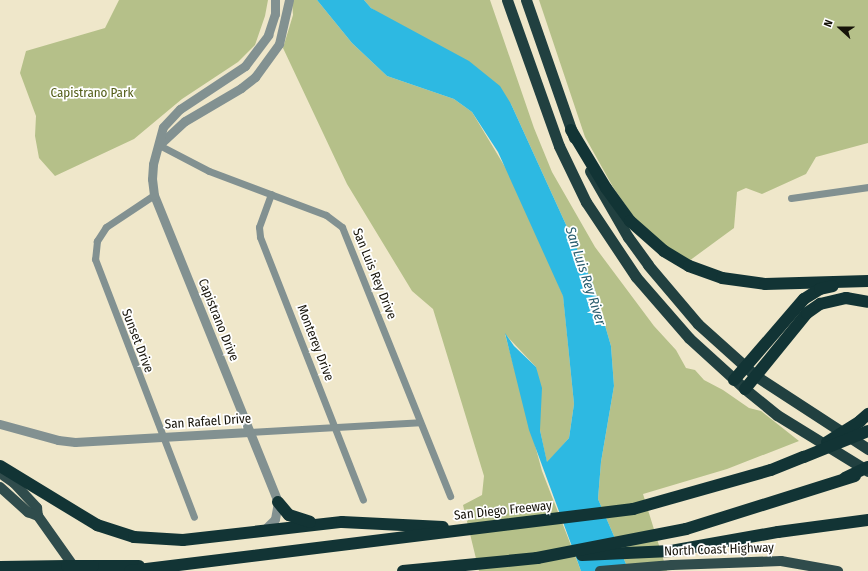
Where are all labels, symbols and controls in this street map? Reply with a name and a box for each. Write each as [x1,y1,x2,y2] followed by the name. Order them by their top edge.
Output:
[820,8,860,48] north arrow
[821,18,836,29] text: N
[50,85,134,101] park label: Capistrano Park
[561,225,609,327] water label: San Luis Rey River
[349,226,399,322] street label: San Luis Rey Drive
[194,276,242,364] street label: Capistrano Drive
[293,303,337,383] street label: Monterey Drive
[118,307,156,375] street label: Sunset Drive
[164,411,252,433] street label: San Rafael Drive
[453,498,553,524] street label: San Diego Freeway
[664,540,774,560] street label: North Coast Highway

